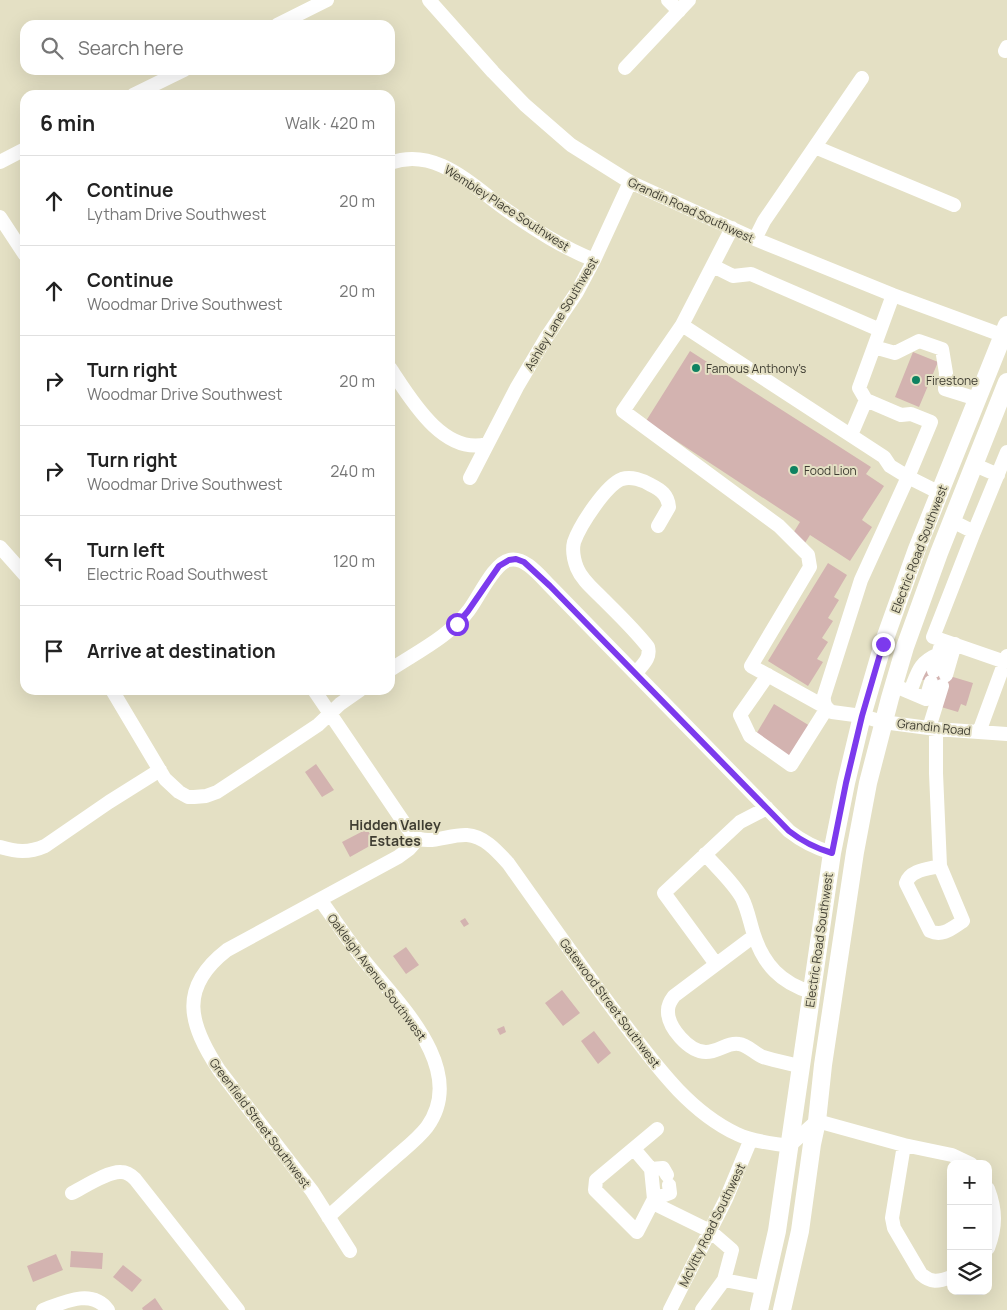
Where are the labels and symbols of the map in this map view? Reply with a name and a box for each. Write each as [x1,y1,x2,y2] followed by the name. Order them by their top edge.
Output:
[441,161,573,255] street label: Wembley Place Southwest
[625,173,757,247] street label: Grandin Road Southwest
[520,254,602,374] street label: Ashley Lane Southwest
[706,360,806,377] place label: Famous Anthony's
[690,362,702,374] marker: Famous Anthony's
[926,372,978,389] place label: Firestone
[910,374,922,386] marker: Firestone
[804,462,857,479] place label: Food Lion
[788,464,800,476] marker: Food Lion
[887,482,951,615] street label: Electric Road Southwest
[446,613,469,636] route start
[872,633,895,656] route end
[896,715,972,739] street label: Grandin Road
[349,815,441,850] district label: Hidden Valley Estates
[801,871,837,1008] street label: Electric Road Southwest
[324,910,430,1044] street label: Oakleigh Avenue Southwest
[556,935,664,1071] street label: Gatewood Street Southwest
[206,1055,315,1192] street label: Greenfield Street Southwest
[675,1160,749,1290] street label: McVitty Road Southwest

